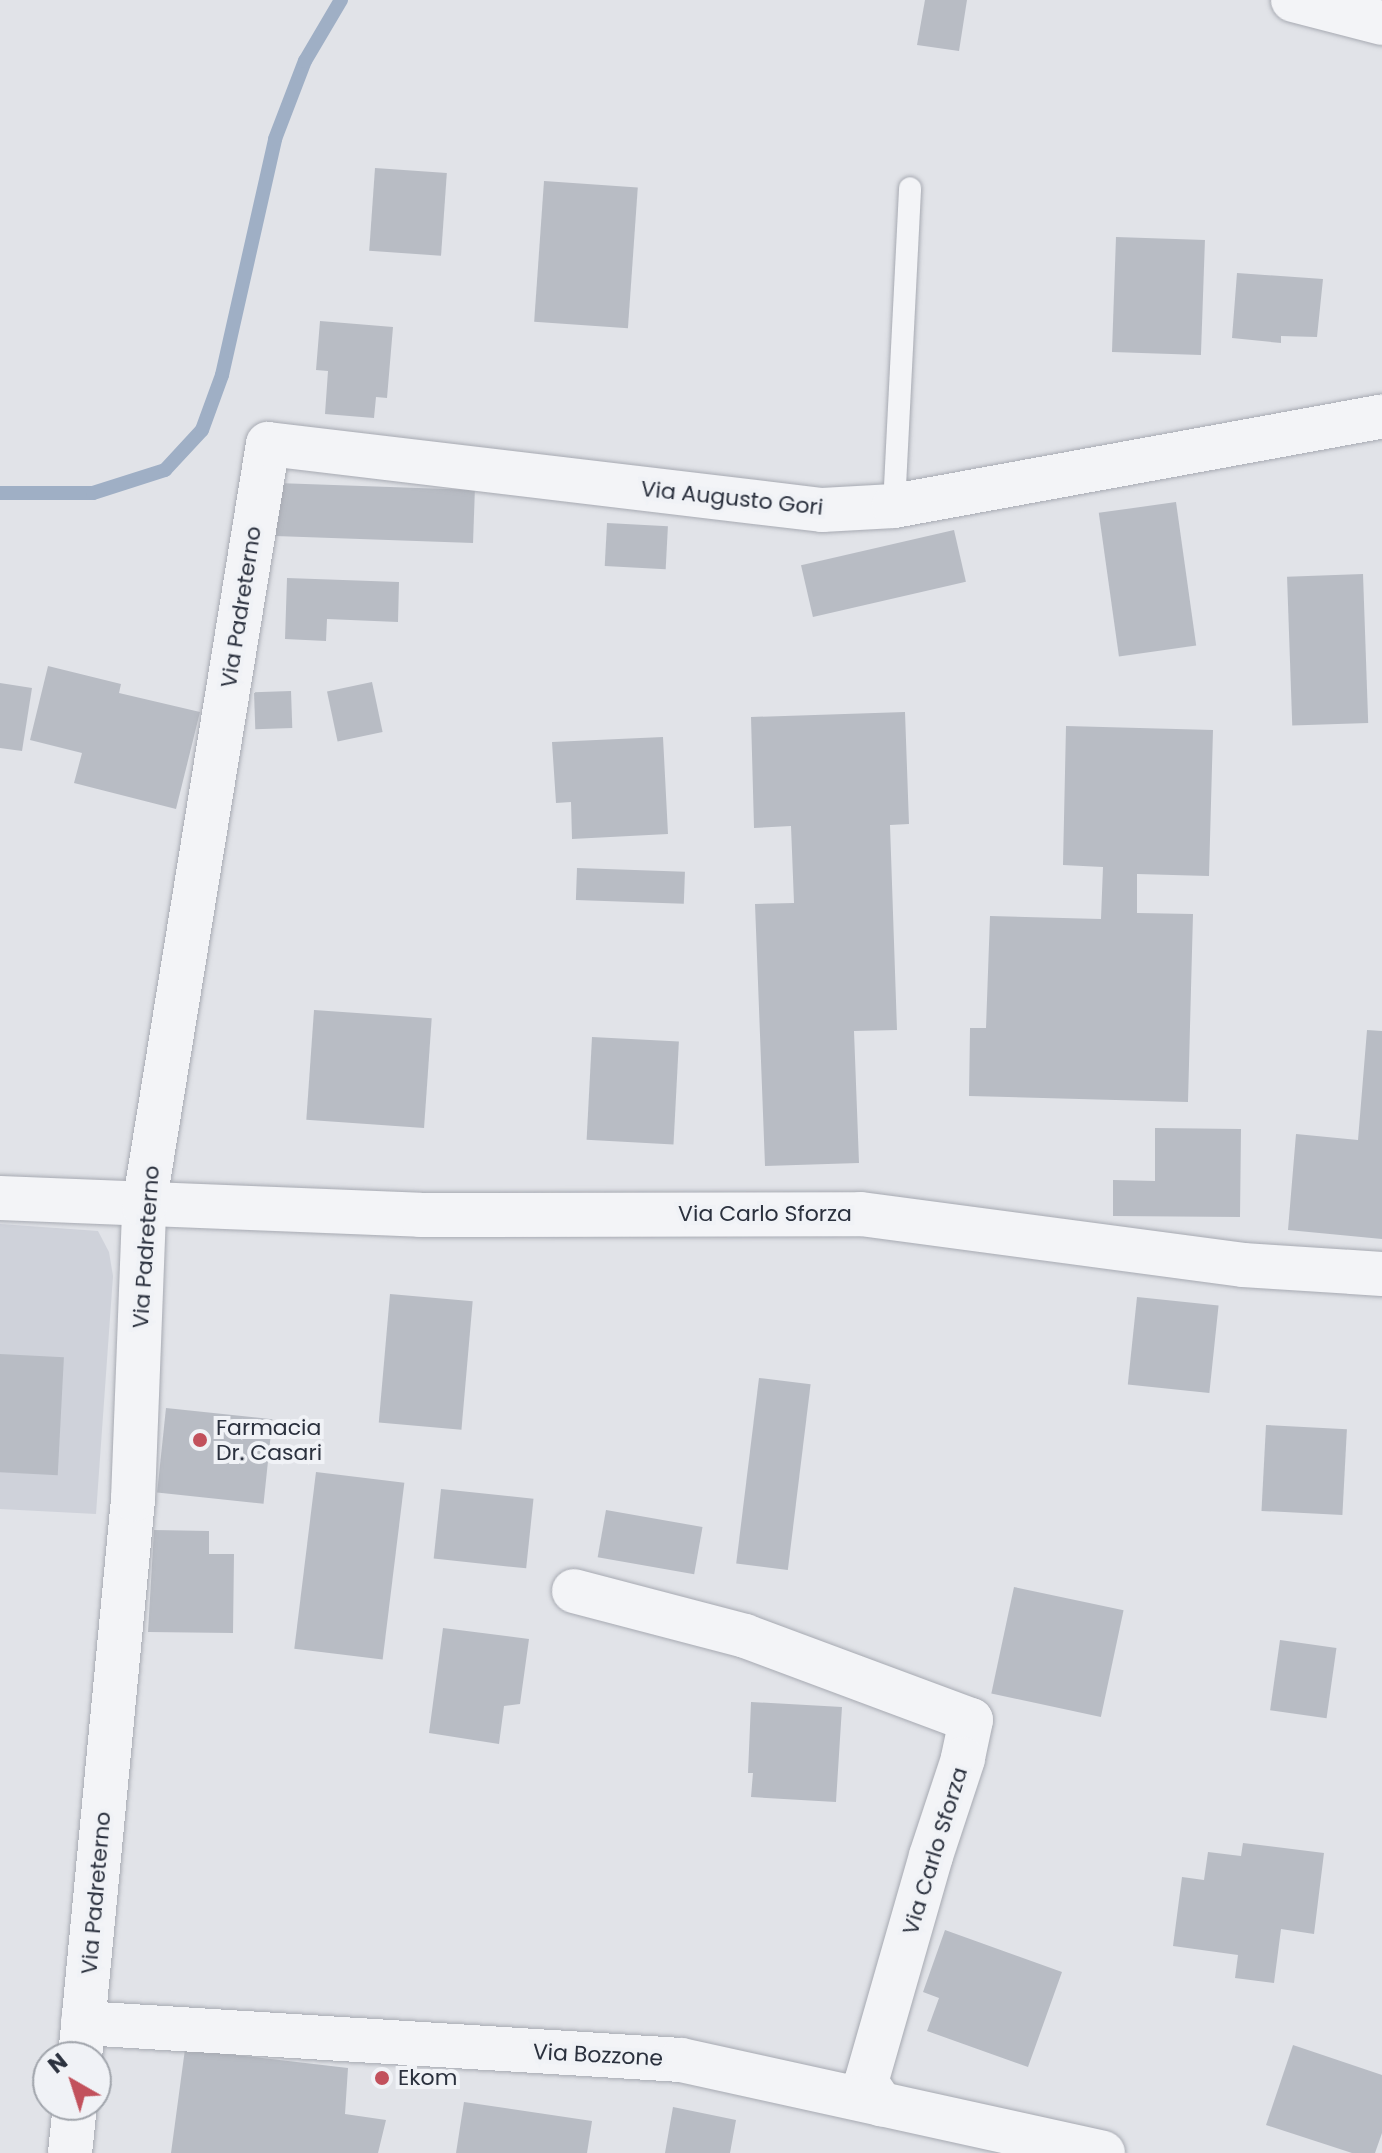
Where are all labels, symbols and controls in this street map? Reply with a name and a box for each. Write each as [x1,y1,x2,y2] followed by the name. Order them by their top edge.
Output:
[640,475,824,521] street label: Via Augusto Gori
[215,524,267,690] street label: Via Padreterno
[127,1165,165,1329] street label: Via Padreterno
[678,1201,852,1227] street label: Via Carlo Sforza
[216,1414,322,1466] place label: Farmacia Dr. Casari
[191,1431,209,1449] marker: Farmacia Dr. Casari
[897,1764,973,1938] street label: Via Carlo Sforza
[76,1810,116,1976] street label: Via Padreterno
[532,2038,664,2072] street label: Via Bozzone
[32,2041,112,2121] north arrow
[42,2046,74,2081] text: N
[398,2065,457,2091] place label: Ekom
[373,2069,391,2087] marker: Ekom

